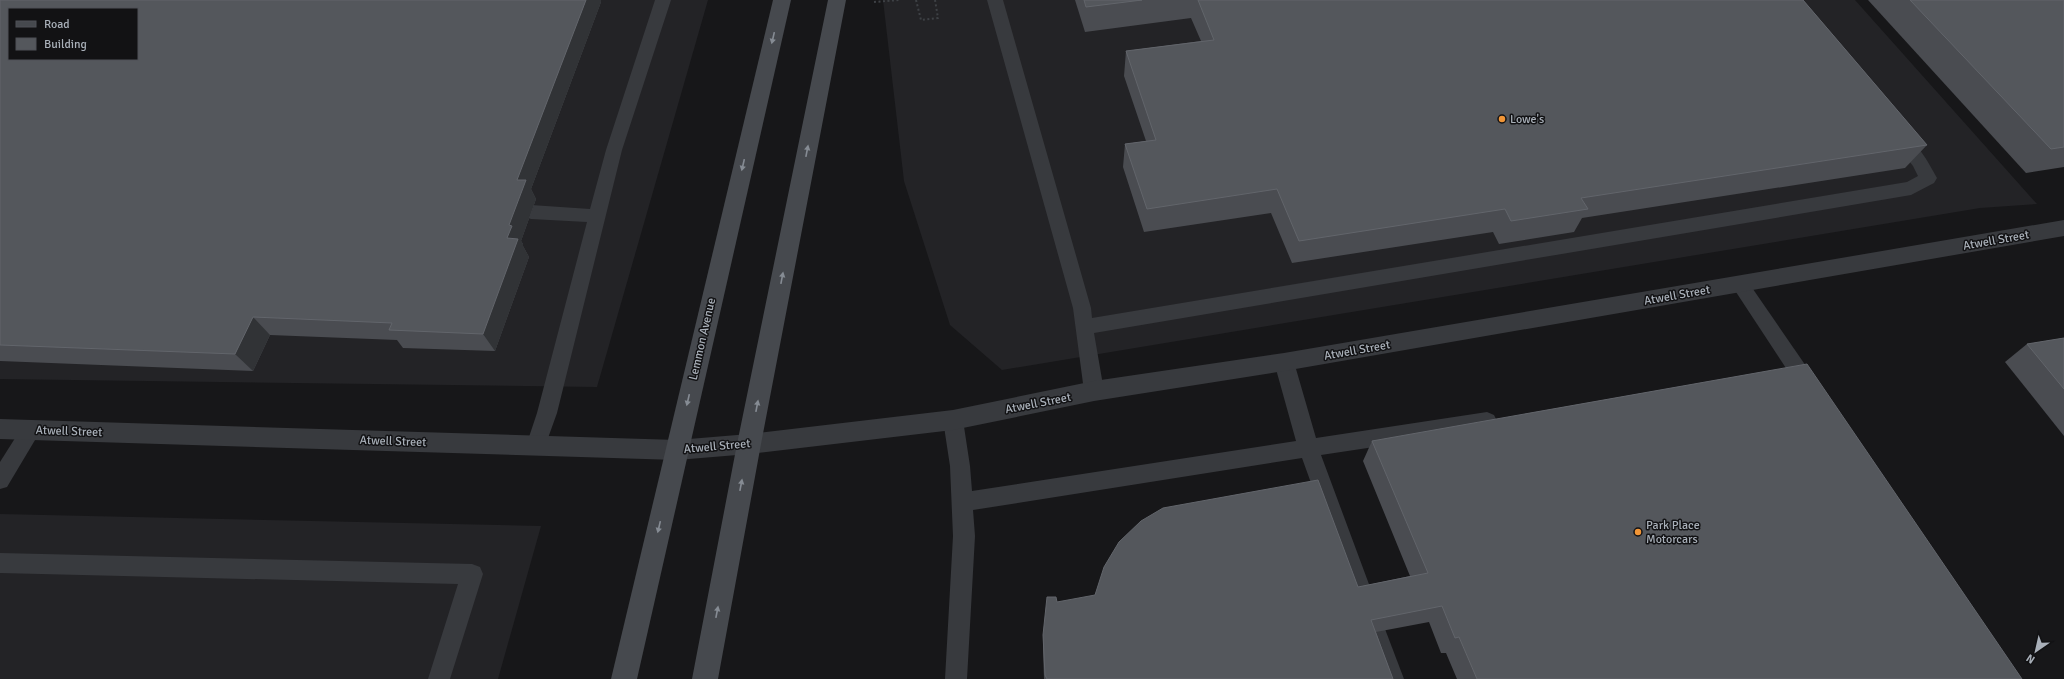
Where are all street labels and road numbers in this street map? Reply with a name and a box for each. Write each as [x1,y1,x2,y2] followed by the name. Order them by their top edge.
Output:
[1962,227,2030,254] street label: Atwell Street
[1643,282,1711,309] street label: Atwell Street
[686,296,719,382] street label: Lemmon Avenue
[1323,337,1391,364] street label: Atwell Street
[1004,390,1072,417] street label: Atwell Street
[35,423,103,440] street label: Atwell Street
[359,433,427,450] street label: Atwell Street
[683,436,751,457] street label: Atwell Street

